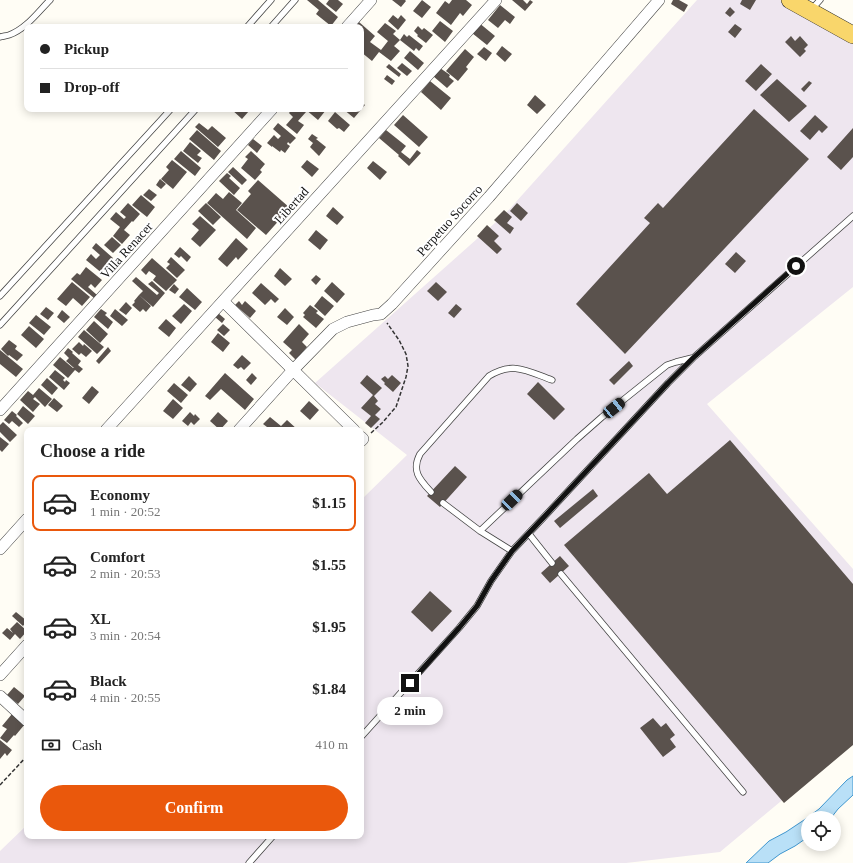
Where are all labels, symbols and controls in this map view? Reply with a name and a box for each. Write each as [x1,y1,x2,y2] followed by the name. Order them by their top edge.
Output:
[64,41,109,57] text: Pickup
[64,79,120,95] text: Drop-off
[413,182,485,259] street label: Perpetuo Socorro
[271,184,312,227] street label: Libertad
[97,218,156,282] street label: Villa Renacer
[787,257,805,275] route start
[601,396,627,420] car
[40,441,145,461] text: Choose a ride
[42,485,78,521] icon: car
[90,487,150,503] text: Economy
[499,487,525,513] car
[312,495,346,511] text: $1.15
[90,504,160,519] text: 1 min · 20:52
[42,547,78,583] icon: car
[90,549,145,565] text: Comfort
[312,557,346,573] text: $1.55
[90,566,160,581] text: 2 min · 20:53
[42,609,78,645] icon: car
[90,611,111,627] text: XL
[312,619,346,635] text: $1.95
[90,628,160,643] text: 3 min · 20:54
[42,671,78,707] icon: car
[90,673,127,689] text: Black
[401,674,419,692] route end
[312,681,346,697] text: $1.84
[90,690,160,705] text: 4 min · 20:55
[377,697,443,725] callout: 2 min
[394,703,426,718] text: 2 min
[40,734,62,756] icon: cash
[72,737,102,753] text: Cash
[315,737,348,752] text: 410 m
[40,785,348,831] button: Confirm
[801,811,841,851] map controls
[801,811,841,851] button: locate

